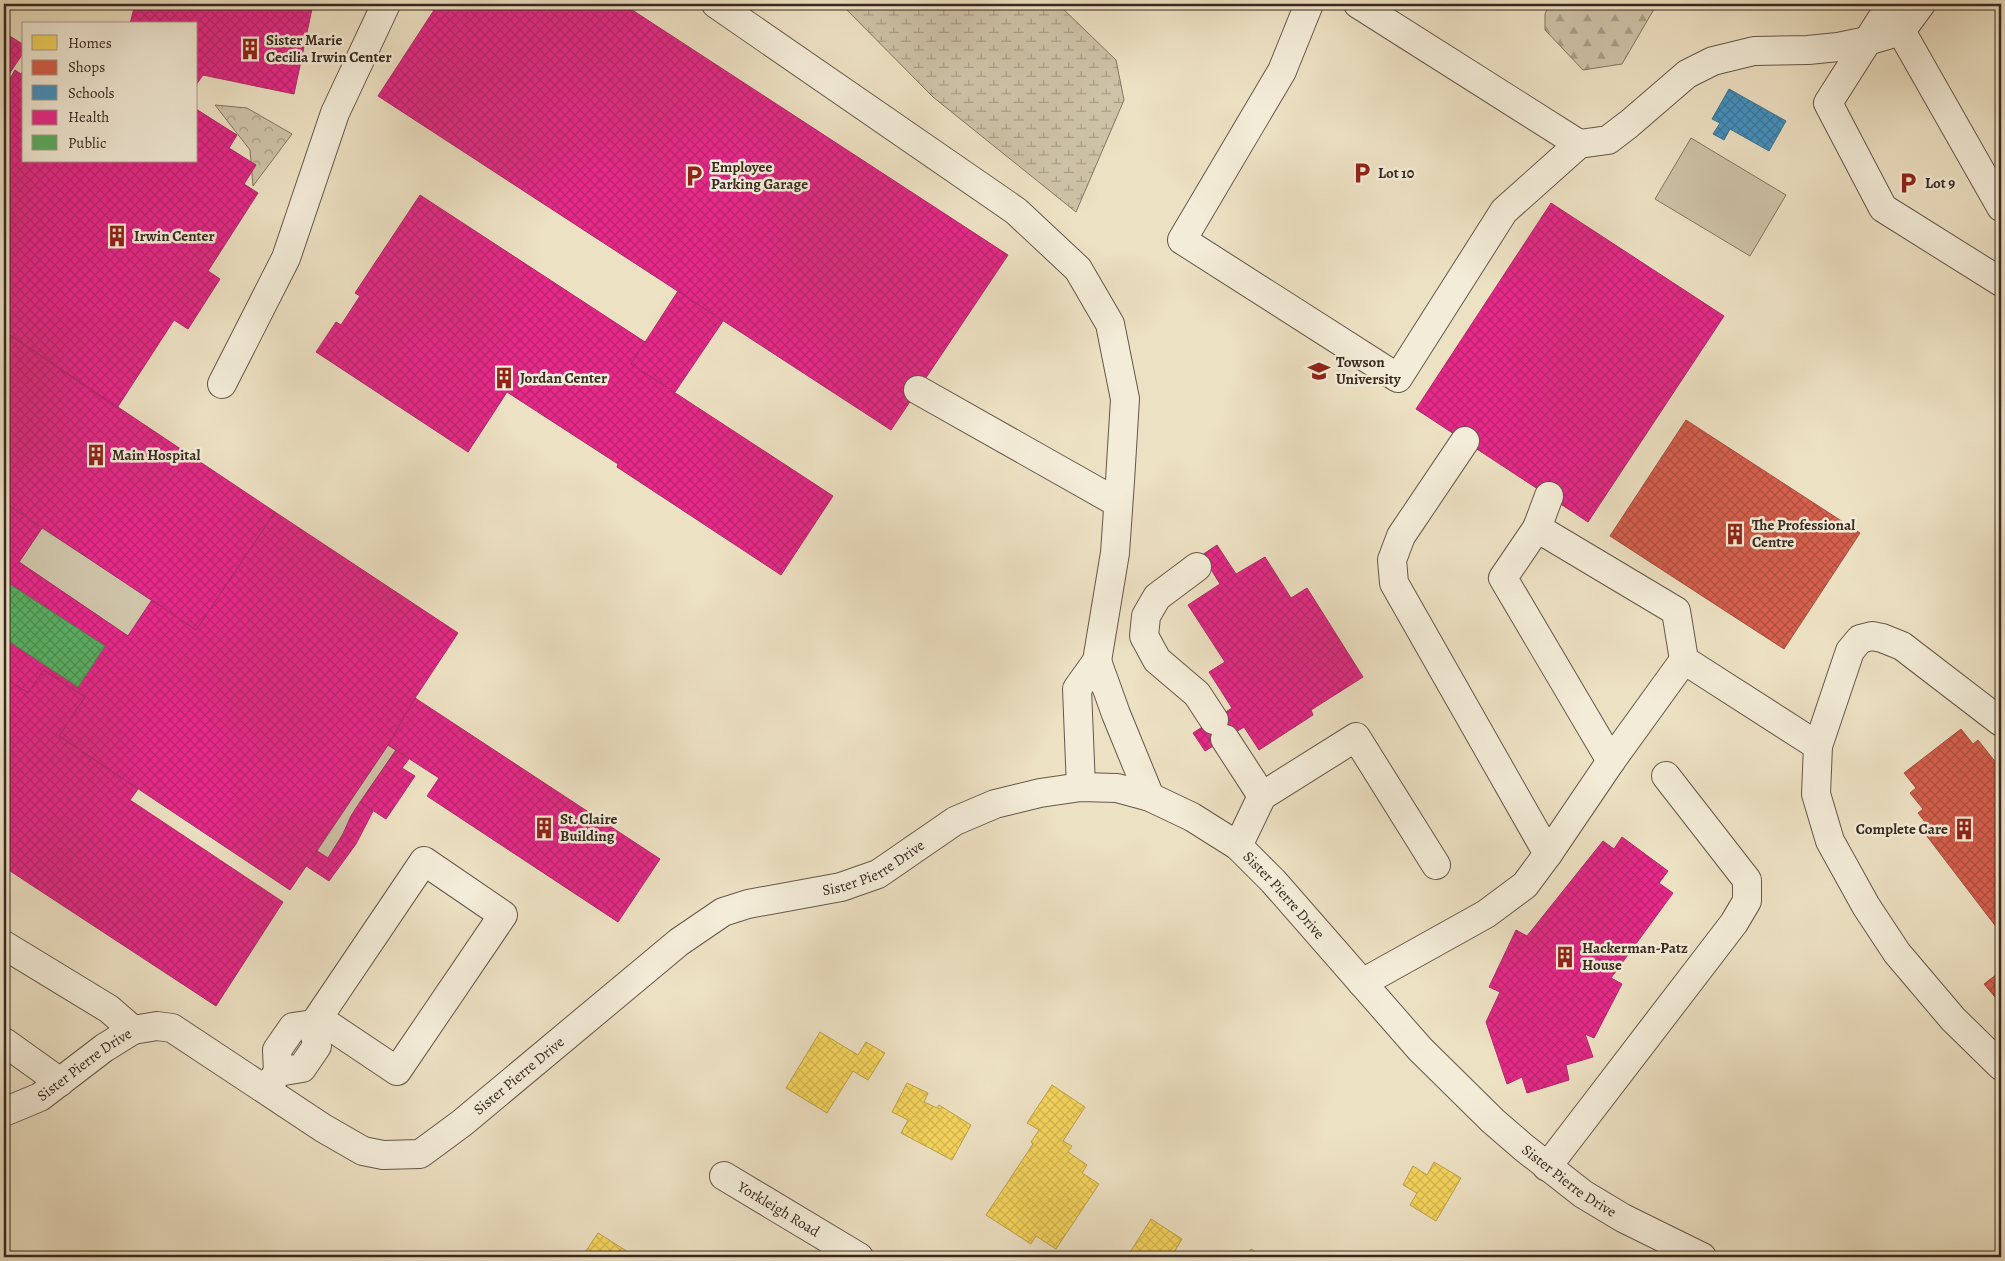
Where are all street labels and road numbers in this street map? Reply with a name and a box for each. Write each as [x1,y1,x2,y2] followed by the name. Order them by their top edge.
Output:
[821,835,929,900] street label: Sister Pierre Drive
[1239,847,1329,943] street label: Sister Pierre Drive
[33,1023,135,1106] street label: Sister Pierre Drive
[469,1032,569,1119] street label: Sister Pierre Drive
[1518,1140,1620,1222] street label: Sister Pierre Drive
[733,1176,825,1242] street label: Yorkleigh Road

